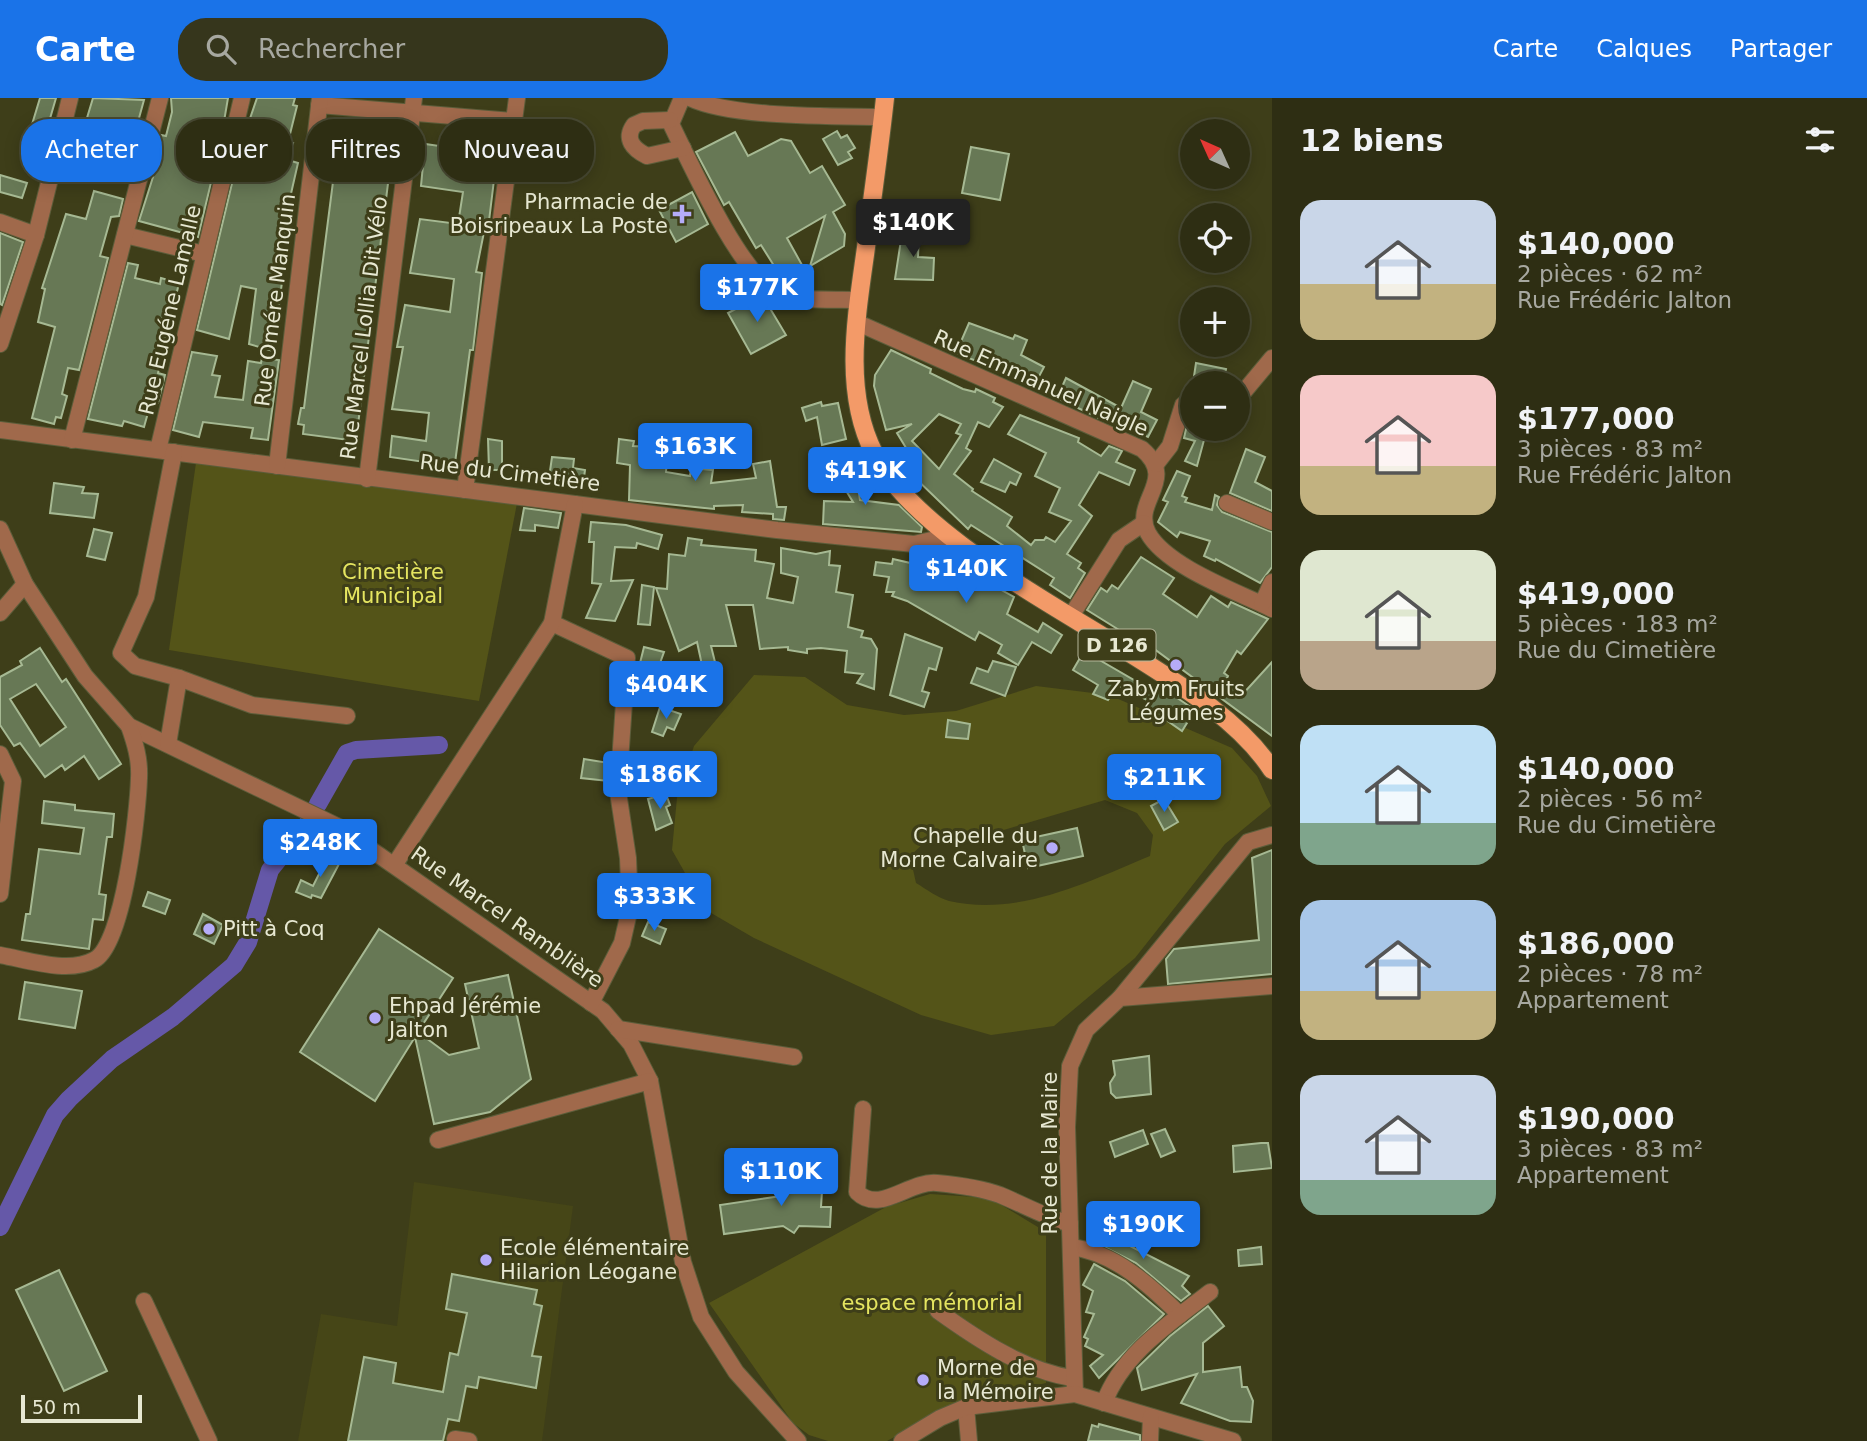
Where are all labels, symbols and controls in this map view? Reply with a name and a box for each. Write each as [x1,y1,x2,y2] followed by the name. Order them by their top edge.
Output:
[178,18,668,81] search box
[35,30,136,69] text: Carte
[202,30,240,68] icon: search
[258,34,405,64] text: Rechercher
[1493,35,1558,63] text: Carte
[1596,35,1692,63] text: Calques
[1730,35,1832,63] text: Partager
[21,119,162,182] chip: Acheter
[176,119,292,182] chip: Louer
[306,119,425,182] chip: Filtres
[439,119,594,182] chip: Nouveau
[1180,119,1250,189] north arrow
[1180,119,1250,441] map controls
[1801,121,1839,159] icon: filters
[1300,123,1444,158] text: 12 biens
[450,190,668,238] place label: Pharmacie de Boisripeaux La Poste
[250,192,300,408] street label: Rue Omére Manquin
[336,195,392,461] street label: Rue Marcel Lollia Dit Vélo
[864,200,962,259] pin: $140K
[134,203,206,417] street label: Rue Eugéne Lamalle
[1180,203,1250,273] button: locate
[674,206,690,222] marker: Pharmacie de Boisripeaux La Poste
[872,209,954,235] text: $140K
[1517,226,1675,261] text: $140,000
[1356,228,1440,312] icon: home
[1517,261,1703,287] text: 2 pièces · 62 m²
[708,264,806,324] pin: $177K
[716,274,798,300] text: $177K
[1180,287,1250,357] button: +
[1517,287,1732,313] text: Rue Frédéric Jalton
[930,325,1152,441] street label: Rue Emmanuel Naigle
[1180,371,1250,441] button: −
[1517,401,1675,436] text: $177,000
[1356,403,1440,487] icon: home
[646,424,744,483] pin: $163K
[654,433,736,459] text: $163K
[1517,436,1703,462] text: 3 pièces · 83 m²
[816,448,914,507] pin: $419K
[418,450,602,496] street label: Rue du Cimetière
[824,457,906,483] text: $419K
[1517,462,1732,488] text: Rue Frédéric Jalton
[917,546,1015,605] pin: $140K
[925,555,1007,581] text: $140K
[342,560,444,608] park label: Cimetière Municipal
[1517,576,1675,611] text: $419,000
[1356,578,1440,662] icon: home
[1517,611,1718,637] text: 5 pièces · 183 m²
[1078,630,1156,660] road number: D 126
[1517,637,1716,663] text: Rue du Cimetière
[1168,657,1184,673] marker: Zabym Fruits Légumes
[617,662,715,721] pin: $404K
[625,671,707,697] text: $404K
[1107,677,1245,725] place label: Zabym Fruits Légumes
[1517,751,1675,786] text: $140,000
[611,752,709,811] pin: $186K
[1356,753,1440,837] icon: home
[1115,754,1213,814] pin: $211K
[619,761,701,787] text: $186K
[1123,764,1205,790] text: $211K
[1517,786,1703,812] text: 2 pièces · 56 m²
[1517,812,1716,838] text: Rue du Cimetière
[271,820,369,879] pin: $248K
[880,824,1038,872] place label: Chapelle du Morne Calvaire
[279,829,361,855] text: $248K
[1044,840,1060,856] marker: Chapelle du Morne Calvaire
[406,841,608,993] street label: Rue Marcel Ramblière
[605,874,703,933] pin: $333K
[613,883,695,909] text: $333K
[223,917,325,941] place label: Pitt à Coq
[201,921,217,937] marker: Pitt à Coq
[1517,926,1675,961] text: $186,000
[1356,928,1440,1012] icon: home
[1517,961,1703,987] text: 2 pièces · 78 m²
[1517,987,1669,1013] text: Appartement
[387,994,541,1042] place label: Ehpad Jérémie Jalton
[367,1010,383,1026] marker: Ehpad Jérémie Jalton
[1038,1072,1062,1234] street label: Rue de la Maire
[1517,1101,1675,1136] text: $190,000
[1356,1103,1440,1187] icon: home
[1517,1136,1703,1162] text: 3 pièces · 83 m²
[732,1148,830,1208] pin: $110K
[740,1158,822,1184] text: $110K
[1517,1162,1669,1188] text: Appartement
[1094,1202,1192,1261] pin: $190K
[1102,1211,1184,1237] text: $190K
[500,1236,689,1284] place label: Ecole élémentaire Hilarion Léogane
[478,1252,494,1268] marker: Ecole élémentaire Hilarion Léogane
[841,1291,1023,1315] park label: espace mémorial
[937,1356,1054,1404] place label: Morne de la Mémoire
[915,1372,931,1388] marker: Morne de la Mémoire
[21,1392,142,1424] scale bar
[32,1396,81,1418] text: 50 m

